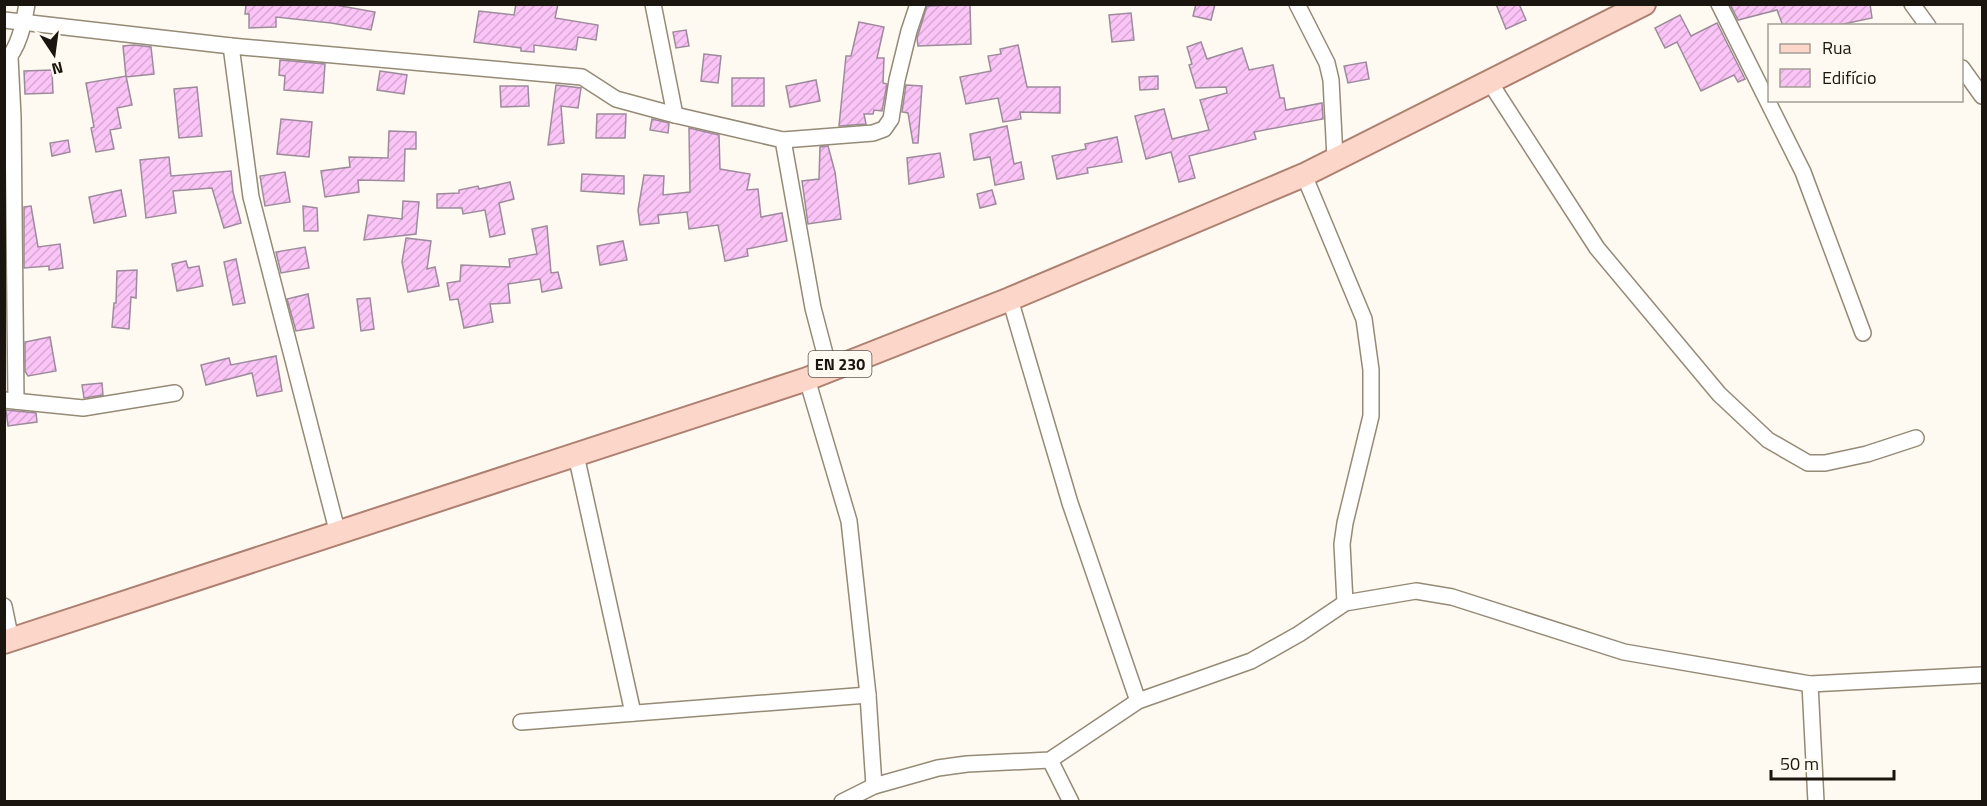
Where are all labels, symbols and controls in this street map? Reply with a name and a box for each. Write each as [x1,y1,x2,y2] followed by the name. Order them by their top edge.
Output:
[24,24,84,84] north arrow
[1768,24,1963,102] legend
[1822,34,1852,61] text: Rua
[49,56,65,82] text: N
[1822,64,1876,91] text: Edifício
[808,351,872,377] road number: EN 230
[1771,743,1894,781] scale bar
[1780,750,1819,777] text: 50 m

